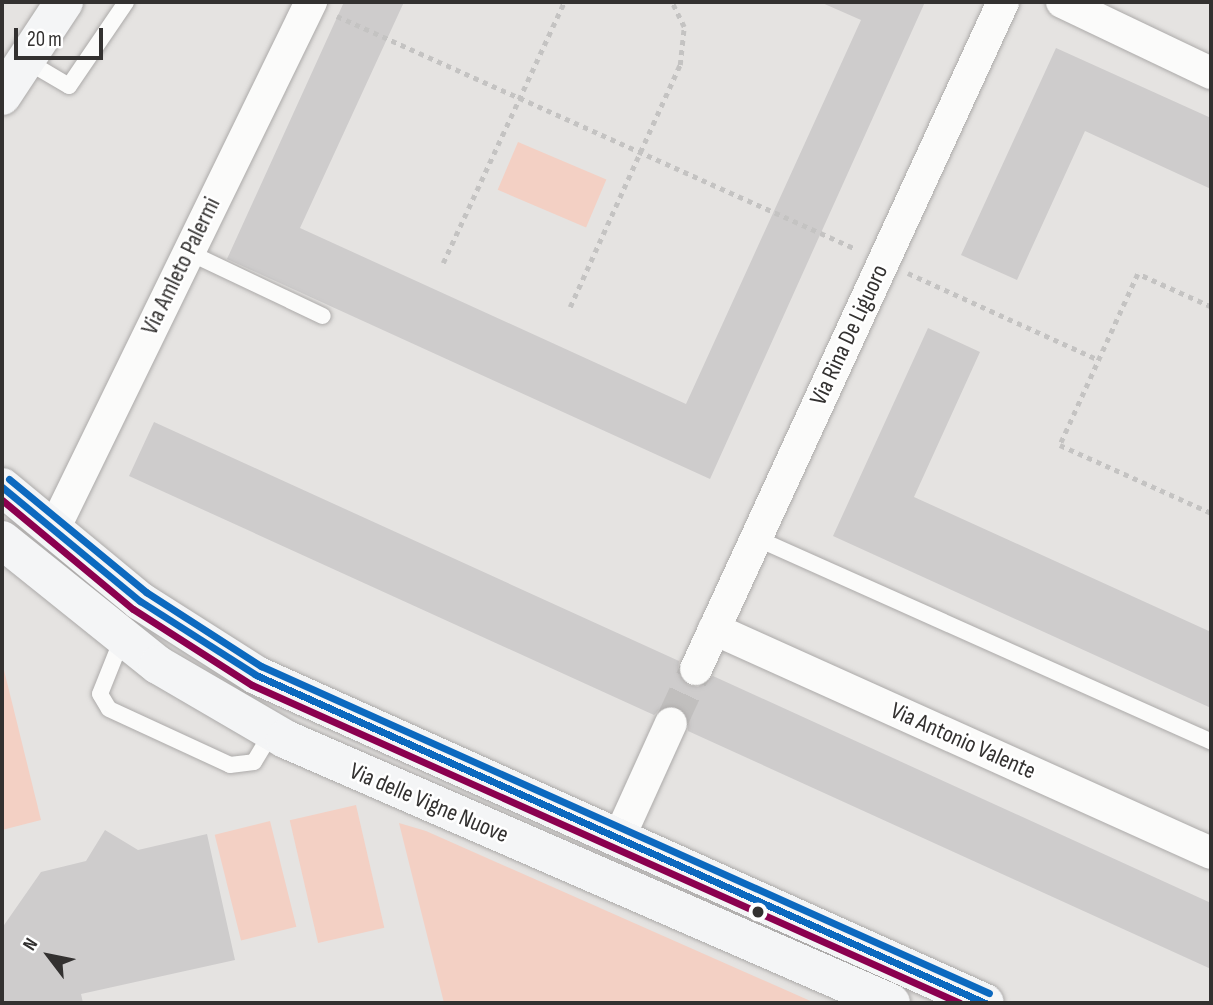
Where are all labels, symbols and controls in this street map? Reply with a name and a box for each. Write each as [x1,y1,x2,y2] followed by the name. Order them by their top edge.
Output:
[18,14,107,58] scale bar
[27,27,62,52] text: 20 m
[135,193,227,339] street label: Via Amleto Palermi
[804,260,894,410] street label: Via Rina De Liguoro
[886,696,1040,786] street label: Via Antonio Valente
[345,757,513,849] street label: Via delle Vigne Nuove
[751,905,765,919] unlabelled marker
[14,921,84,991] north arrow
[18,934,43,955] text: N

